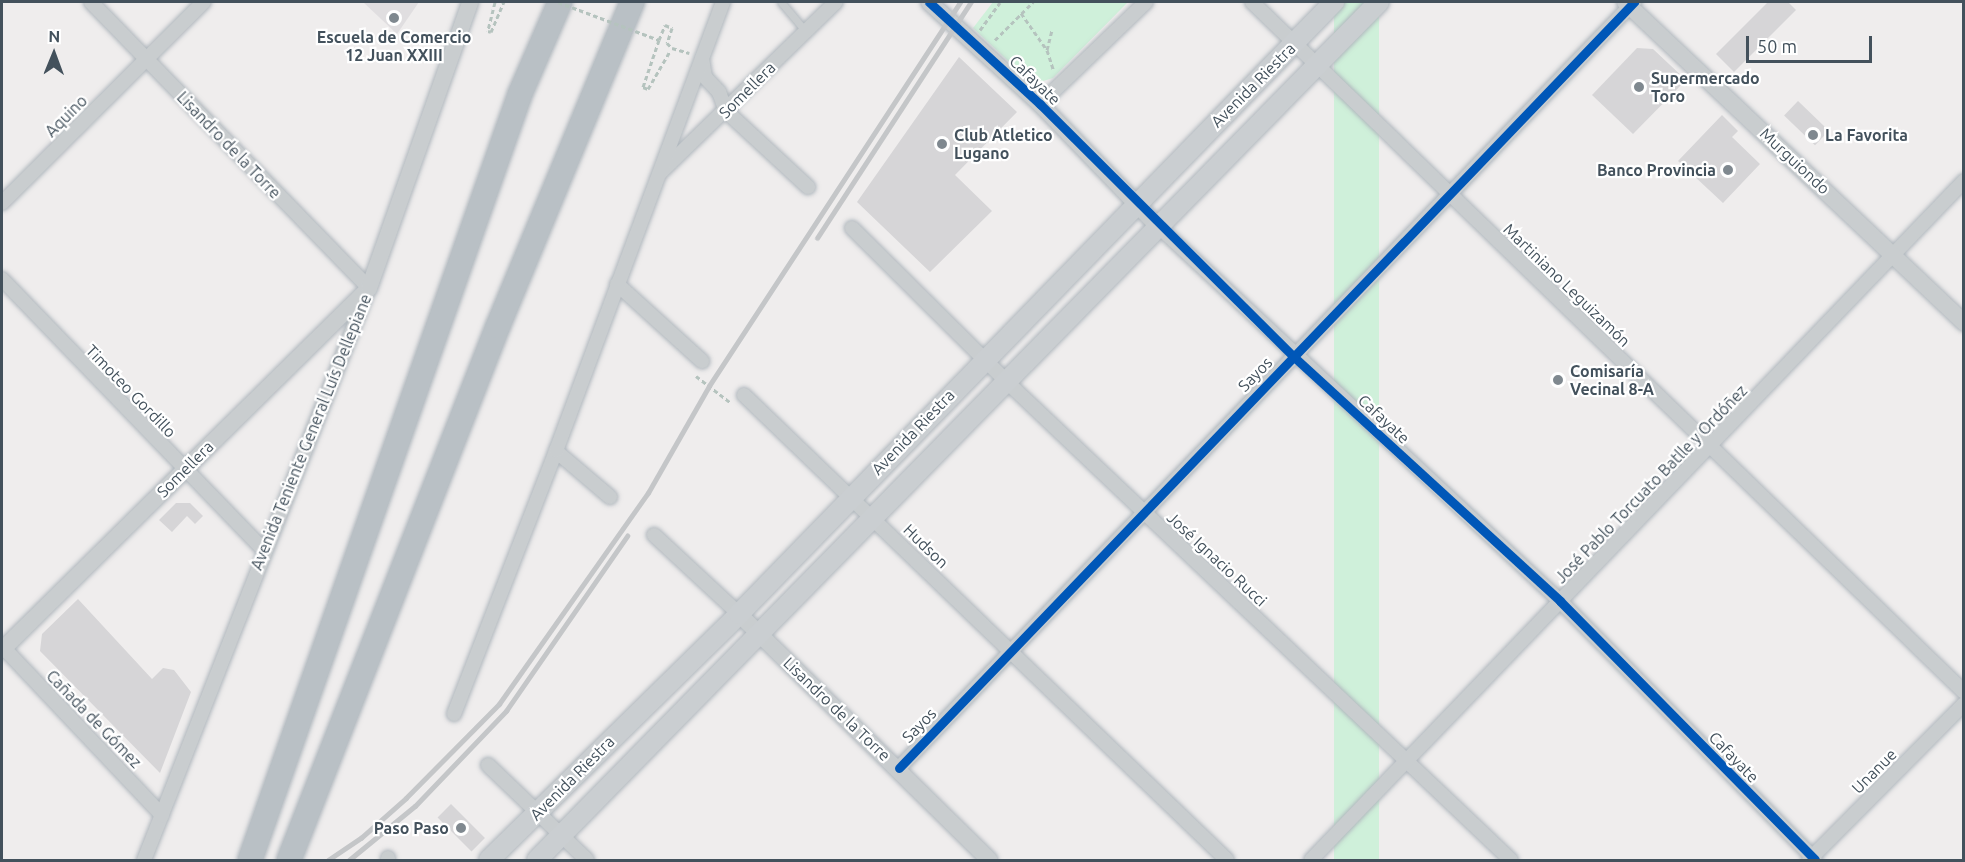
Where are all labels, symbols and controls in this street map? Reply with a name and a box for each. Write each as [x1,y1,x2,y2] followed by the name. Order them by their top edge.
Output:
[387,11,401,25] marker: Escuela de Comercio 12 Juan XXIII
[24,24,84,84] north arrow
[1749,24,1875,62] scale bar
[48,27,60,45] text: N
[317,27,471,65] place label: Escuela de Comercio 12 Juan XXIII
[1757,36,1797,56] text: 50 m
[1207,39,1299,131] street label: Avenida Riestra
[1006,51,1064,109] street label: Cafayate
[715,58,779,122] street label: Somellera
[1651,68,1760,106] place label: Supermercado Toro
[1632,80,1646,94] marker: Supermercado Toro
[173,88,285,202] street label: Lisandro de la Torre
[41,91,91,141] street label: Aquino
[1756,124,1834,198] street label: Murguiondo
[954,125,1053,163] place label: Club Atletico Lugano
[1825,125,1908,145] place label: La Favorita
[1806,128,1820,142] marker: La Favorita
[935,137,949,151] marker: Club Atletico Lugano
[1597,160,1716,180] place label: Banco Provincia
[1721,163,1735,177] marker: Banco Provincia
[1500,219,1634,351] street label: Martiniano Leguizamón
[247,291,375,573] street label: Avenida Teniente General Luís Dellepiane
[82,341,180,441] street label: Timoteo Gordillo
[1234,353,1276,395] street label: Sayos
[1570,361,1654,399] place label: Comisaría Vecinal 8-A
[1551,373,1565,387] marker: Comisaría Vecinal 8-A
[1551,381,1751,587] street label: José Pablo Torcuato Batlle y Ordóñez
[867,385,959,479] street label: Avenida Riestra
[1354,390,1414,448] street label: Cafayate
[153,437,217,501] street label: Somellera
[1163,508,1271,610] street label: José Ignacio Rucci
[900,520,952,572] street label: Hudson
[780,653,894,765] street label: Lisandro de la Torre
[42,666,146,772] street label: Cañada de Gómez
[898,704,940,746] street label: Sayos
[1705,728,1763,786] street label: Cafayate
[526,732,618,824] street label: Avenida Riestra
[1848,745,1900,797] street label: Unanue
[374,818,449,838] place label: Paso Paso
[454,821,468,835] marker: Paso Paso

